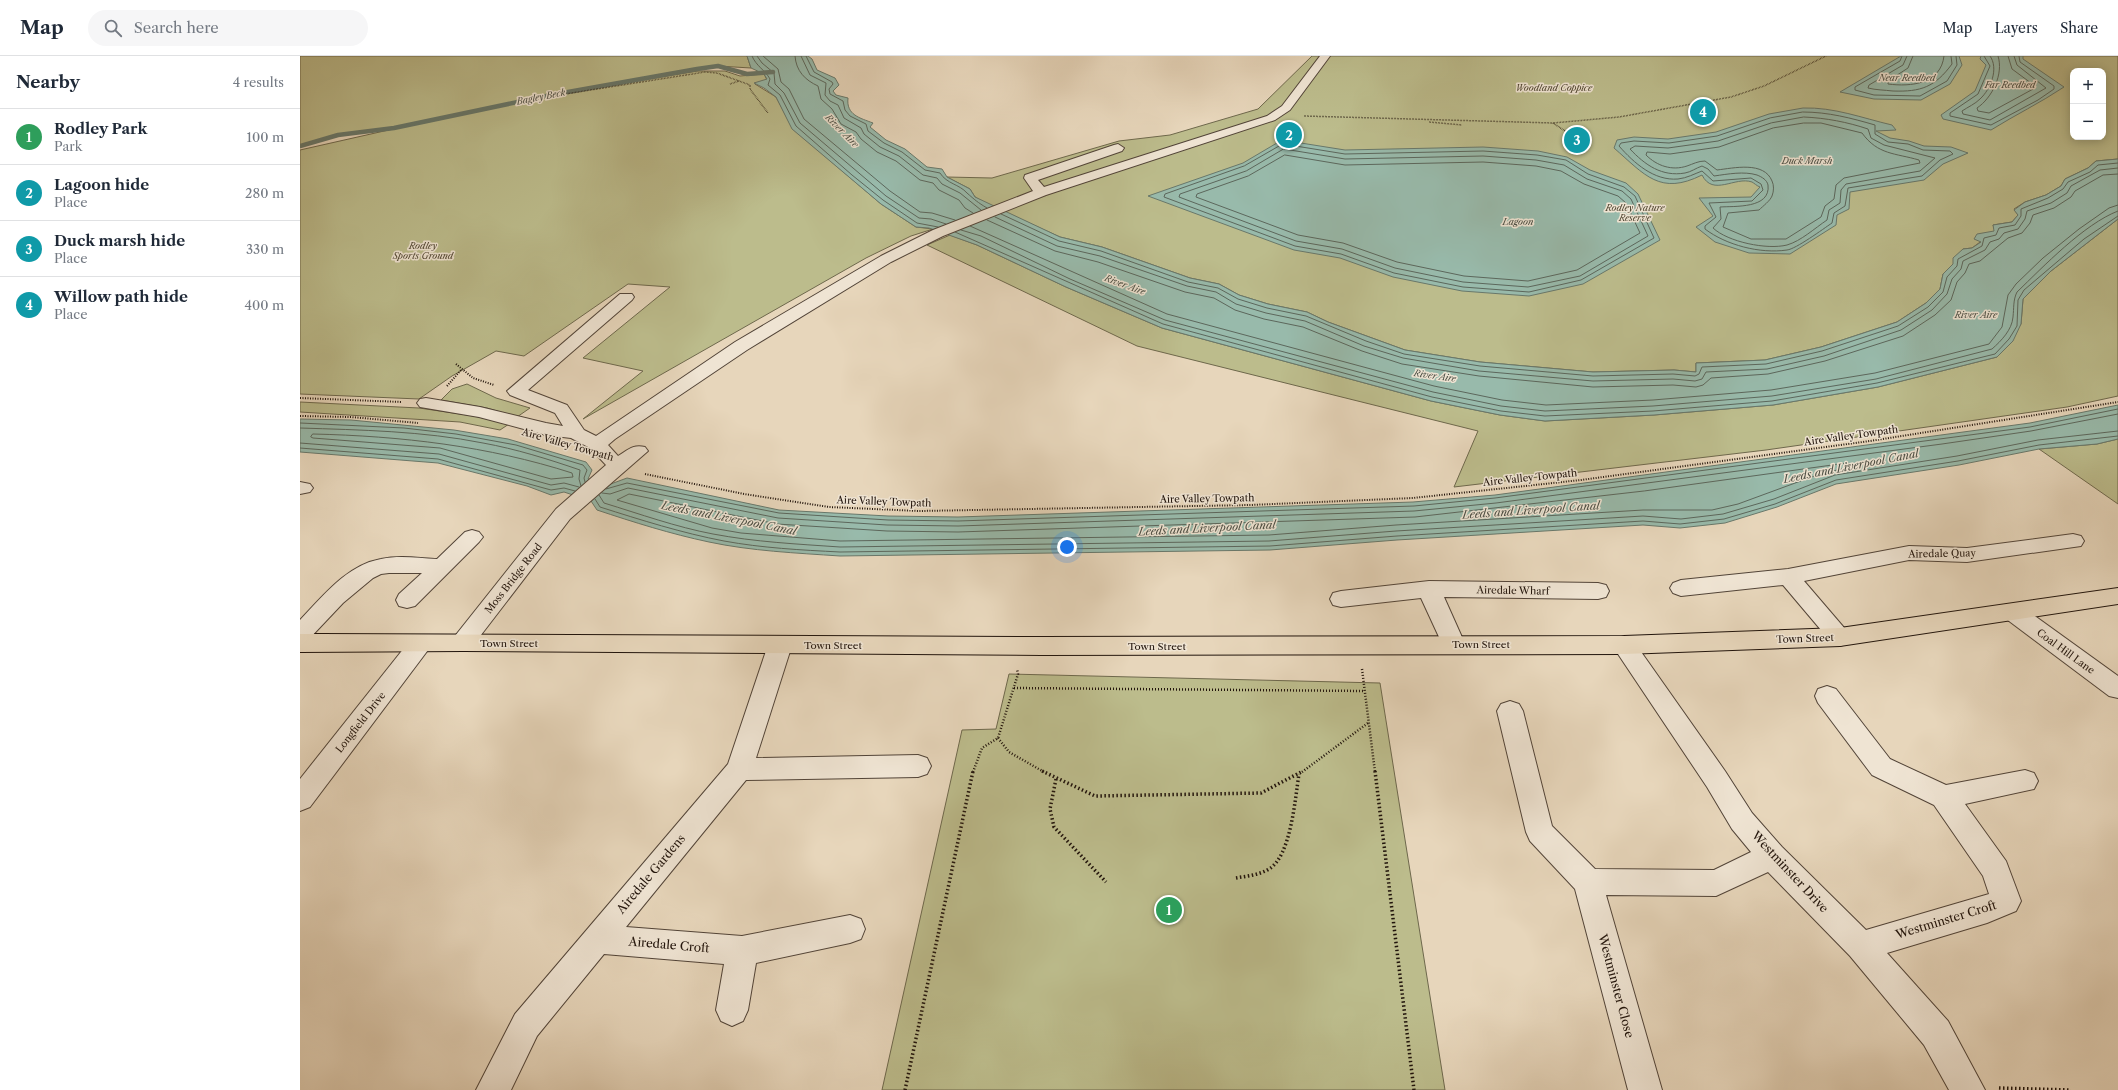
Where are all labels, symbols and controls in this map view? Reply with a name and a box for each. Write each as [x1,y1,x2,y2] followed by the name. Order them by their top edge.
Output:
[88,10,368,46] search box
[20,16,64,39] text: Map
[102,17,124,39] icon: search
[134,18,219,37] text: Search here
[1942,19,1972,37] text: Map
[1994,19,2038,37] text: Layers
[2060,19,2098,37] text: Share
[2070,68,2106,140] map controls
[2070,68,2106,104] button: +
[16,72,80,92] text: Nearby
[1878,72,1937,83] water label: Near Reedbed
[233,74,284,90] text: 4 results
[1984,79,2037,90] water label: Far Reedbed
[1516,82,1593,93] park label: Woodland Coppice
[515,86,567,107] water label: Bagley Beck
[1690,97,1716,127] pin: 4
[2070,104,2106,140] button: −
[823,111,862,150] water label: River Aire
[54,119,147,138] text: Rodley Park
[1276,120,1302,150] pin: 2
[1564,125,1590,155] pin: 3
[26,129,32,145] text: 1
[246,129,284,145] text: 100 m
[54,138,82,154] text: Park
[1781,155,1832,166] water label: Duck Marsh
[54,175,149,194] text: Lagoon hide
[25,185,33,201] text: 2
[245,185,284,201] text: 280 m
[54,194,87,210] text: Place
[1605,202,1665,223] park label: Rodley Nature Reserve
[1502,216,1534,227] water label: Lagoon
[54,231,185,250] text: Duck marsh hide
[392,240,455,261] park label: Rodley Sports Ground
[25,241,33,257] text: 3
[246,241,284,257] text: 330 m
[54,250,87,266] text: Place
[1102,272,1148,297] water label: River Aire
[54,287,188,306] text: Willow path hide
[25,297,33,313] text: 4
[244,297,284,313] text: 400 m
[54,306,87,322] text: Place
[1954,309,1998,320] water label: River Aire
[1412,367,1458,384] water label: River Aire
[1802,422,1900,449] street label: Aire Valley Towpath
[520,425,616,464] street label: Aire Valley Towpath
[1781,446,1921,486] water label: Leeds and Liverpool Canal
[1481,466,1579,489] street label: Aire Valley Towpath
[1158,491,1255,506] street label: Aire Valley Towpath
[835,493,932,510] street label: Aire Valley Towpath
[659,498,799,538] water label: Leeds and Liverpool Canal
[1461,498,1602,522] water label: Leeds and Liverpool Canal
[1137,517,1278,539] water label: Leeds and Liverpool Canal
[1057,537,1077,557] your location
[482,540,545,616] street label: Moss Bridge Road
[1907,546,1976,561] street label: Airedale Quay
[1475,583,1551,598] street label: Airedale Wharf
[2034,626,2098,677] street label: Coal Hill Lane
[1776,631,1835,646] street label: Town Street
[480,637,538,650] street label: Town Street
[1452,638,1510,651] street label: Town Street
[804,639,862,652] street label: Town Street
[1128,640,1186,653] street label: Town Street
[333,689,388,755] street label: Longfield Drive
[1748,827,1832,916] street label: Westminster Drive
[612,831,688,917] street label: Airedale Gardens
[1156,895,1182,925] pin: 1
[1893,897,1999,942] street label: Westminster Croft
[1595,931,1638,1040] street label: Westminster Close
[627,933,711,956] street label: Airedale Croft

